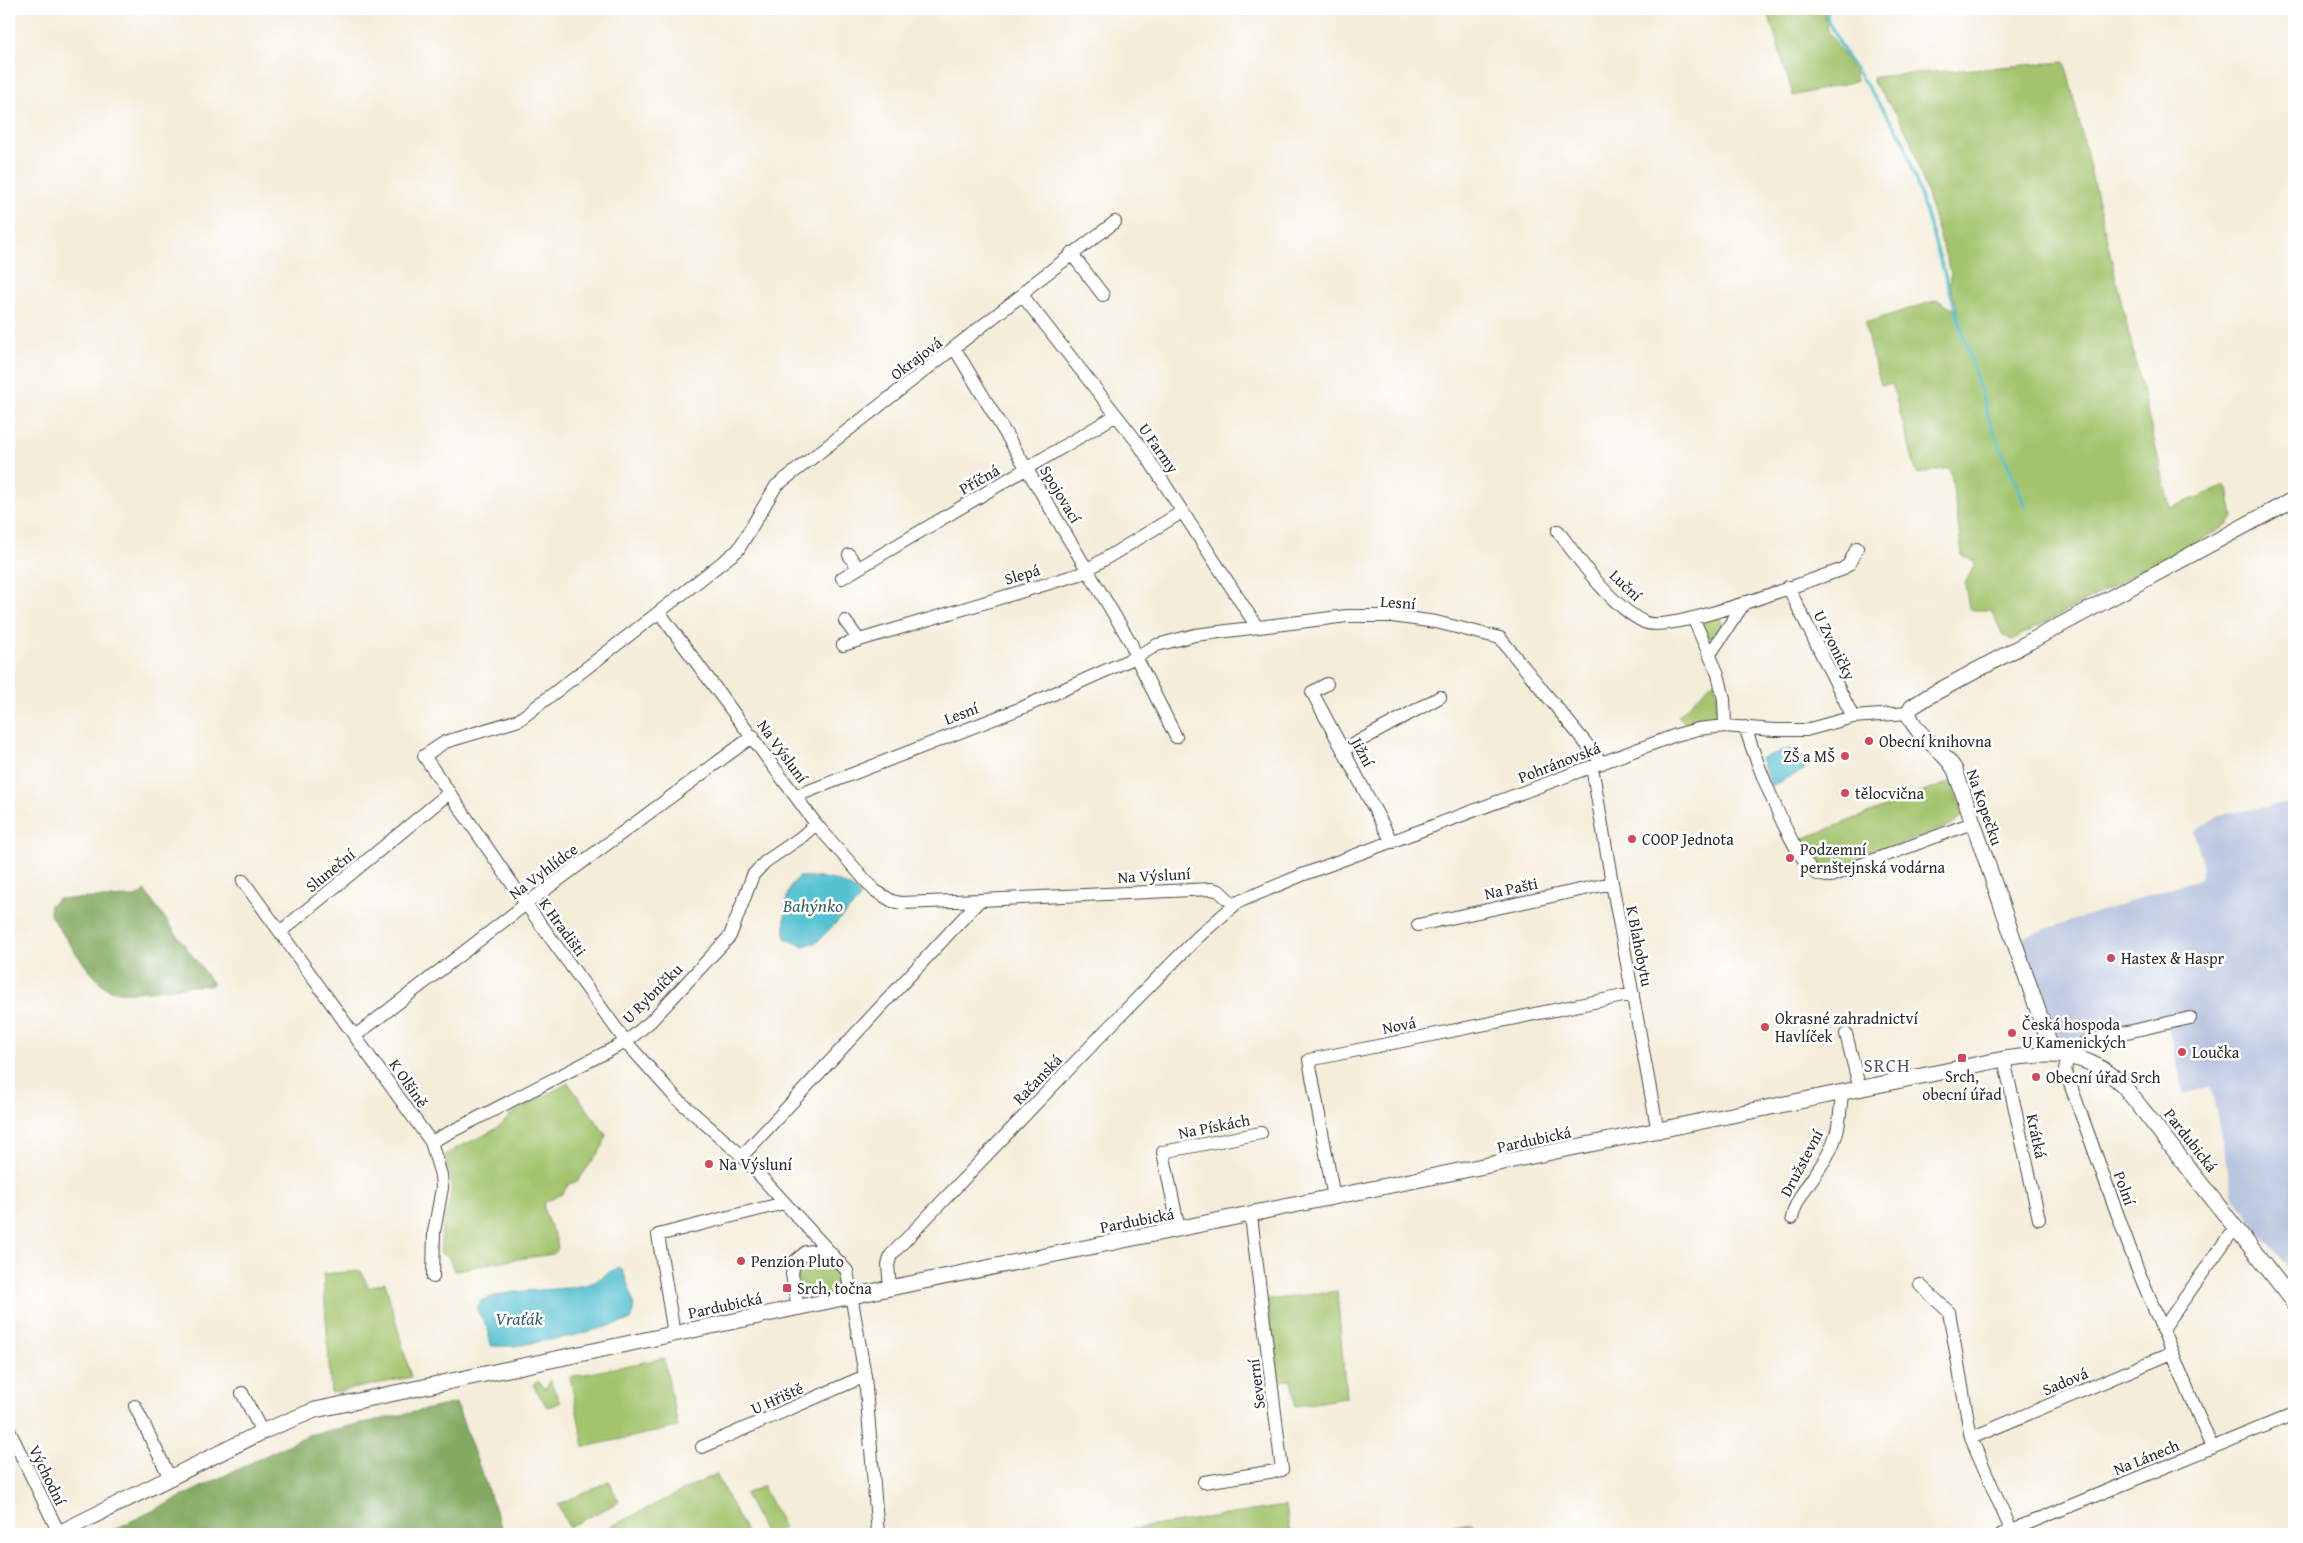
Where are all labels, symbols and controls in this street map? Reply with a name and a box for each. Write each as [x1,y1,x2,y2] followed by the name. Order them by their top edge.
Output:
[885,330,947,385] street label: Okrajová
[1133,418,1185,478] street label: U Farmy
[954,458,1004,500] street label: Příčná
[1034,461,1088,528] street label: Spojovací
[1001,557,1043,591] street label: Slepá
[1604,564,1648,607] street label: Luční
[1380,589,1417,615] street label: Lesní
[1808,606,1862,684] street label: U Zvoničky
[940,695,982,730] street label: Lesní
[752,714,814,788] street label: Na Výsluní
[1879,729,1992,753] place label: Obecní knihovna
[1344,731,1381,771] street label: Jižní
[1514,735,1604,789] street label: Pohránovská
[1863,735,1875,747] marker: Obecní knihovna
[1783,744,1835,768] place label: ZŠ a MŠ
[1839,750,1851,762] marker: ZŠ a MŠ
[1961,766,2009,849] street label: Na Kopečku
[1855,781,1924,805] place label: tělocvična
[1839,787,1851,799] marker: tělocvična
[1642,827,1734,851] place label: COOP Jednota
[1626,833,1638,845] marker: COOP Jednota
[503,837,583,905] street label: Na Vyhlídce
[1800,837,1946,879] place label: Podzemní pernštejnská vodárna
[300,842,360,898] street label: Sluneční
[1784,852,1796,864] marker: Podzemní pernštejnská vodárna
[1117,861,1192,889] street label: Na Výsluní
[1482,871,1541,905] street label: Na Pašti
[782,892,843,919] water label: Bahýnko
[534,893,593,962] street label: K Hradišti
[1620,904,1660,989] street label: K Blahobytu
[2121,946,2225,970] place label: Hastex & Haspr
[2105,952,2117,964] marker: Hastex & Haspr
[616,957,688,1029] street label: U Rybníčku
[1775,1006,1918,1048] place label: Okrasné zahradnictví Havlíček
[1380,1010,1418,1040] street label: Nová
[2022,1012,2126,1054] place label: Česká hospoda U Kamenických
[1759,1021,1771,1033] marker: Okrasné zahradnictví Havlíček
[2006,1027,2018,1039] marker: Česká hospoda U Kamenických
[2192,1040,2240,1064] place label: Loučka
[2176,1046,2188,1058] marker: Loučka
[1007,1048,1068,1110] street label: Račanská
[1863,1051,1911,1079] district label: SRCH
[1956,1052,1968,1064] marker: Srch, obecní úřad
[384,1054,434,1112] street label: K Olšině
[1922,1064,2002,1106] place label: Srch, obecní úřad
[2046,1065,2160,1089] place label: Obecní úřad Srch
[2030,1071,2042,1083] marker: Obecní úřad Srch
[2158,1103,2224,1177] street label: Pardubická
[1176,1107,1252,1145] street label: Na Pískách
[2021,1112,2054,1161] street label: Krátká
[1495,1119,1574,1159] street label: Pardubická
[1773,1125,1829,1201] street label: Družstevní
[719,1152,792,1176] place label: Na Výsluní
[703,1158,715,1170] marker: Na Výsluní
[2108,1168,2142,1209] street label: Polní
[1098,1201,1177,1239] street label: Pardubická
[751,1249,844,1273] place label: Penzion Pluto
[735,1255,747,1267] marker: Penzion Pluto
[797,1276,872,1300] place label: Srch, točna
[781,1282,793,1294] marker: Srch, točna
[686,1285,765,1325] street label: Pardubická
[495,1305,544,1332] water label: Vraťák
[1241,1357,1271,1411] street label: Severní
[2039,1361,2092,1401] street label: Sadová
[747,1376,807,1420] street label: U Hřiště
[2109,1433,2183,1481] street label: Na Lánech
[23,1441,73,1510] street label: Východní

